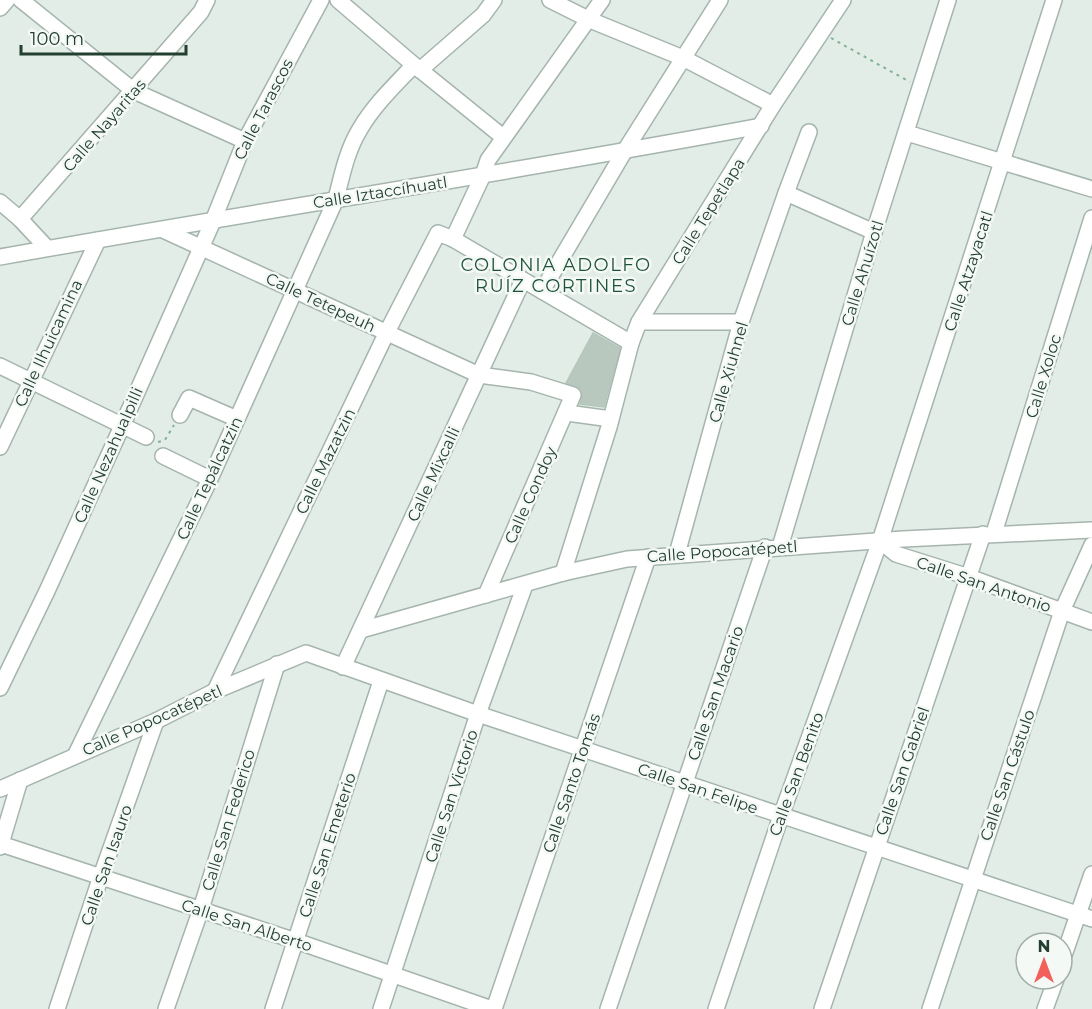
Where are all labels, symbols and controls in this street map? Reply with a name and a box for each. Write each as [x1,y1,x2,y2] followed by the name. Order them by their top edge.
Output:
[21,18,186,56] scale bar
[30,28,84,50] text: 100 m
[230,55,297,163] street label: Calle Tarascos
[59,75,150,176] street label: Calle Nayaritas
[668,154,749,268] street label: Calle Tepetlapa
[312,173,449,212] street label: Calle Iztaccíhuatl
[940,209,997,334] street label: Calle Atzayacatl
[837,218,888,328] street label: Calle Ahuízotl
[460,254,652,297] district label: COLONIA ADOLFO RUÍZ CORTINES
[263,269,379,336] street label: Calle Tetepeuh
[11,277,86,410] street label: Calle Ilhuicamina
[705,319,752,425] street label: Calle Xiuhnel
[1022,332,1065,420] street label: Calle Xoloc
[70,384,147,526] street label: Calle Nezahualpilli
[292,405,359,517] street label: Calle Mazatzin
[173,414,246,543] street label: Calle Tepálcatzin
[403,424,464,525] street label: Calle Mixcalli
[501,443,560,547] street label: Calle Condoy
[646,537,798,566] street label: Calle Popocatépetl
[914,553,1054,616] street label: Calle San Antonio
[684,623,747,763] street label: Calle San Macario
[79,681,225,760] street label: Calle Popocatépetl
[872,704,933,838] street label: Calle San Gabriel
[976,707,1039,843] street label: Calle San Cástulo
[765,710,828,839] street label: Calle San Benito
[539,711,604,855] street label: Calle Santo Tomás
[421,727,482,865] street label: Calle San Victorio
[198,747,259,893] street label: Calle San Federico
[635,759,761,818] street label: Calle San Felipe
[295,770,360,920] street label: Calle San Emeterio
[77,802,136,928] street label: Calle San Isauro
[179,895,315,956] street label: Calle San Alberto
[1014,931,1074,991] north arrow
[1038,937,1050,956] text: N

